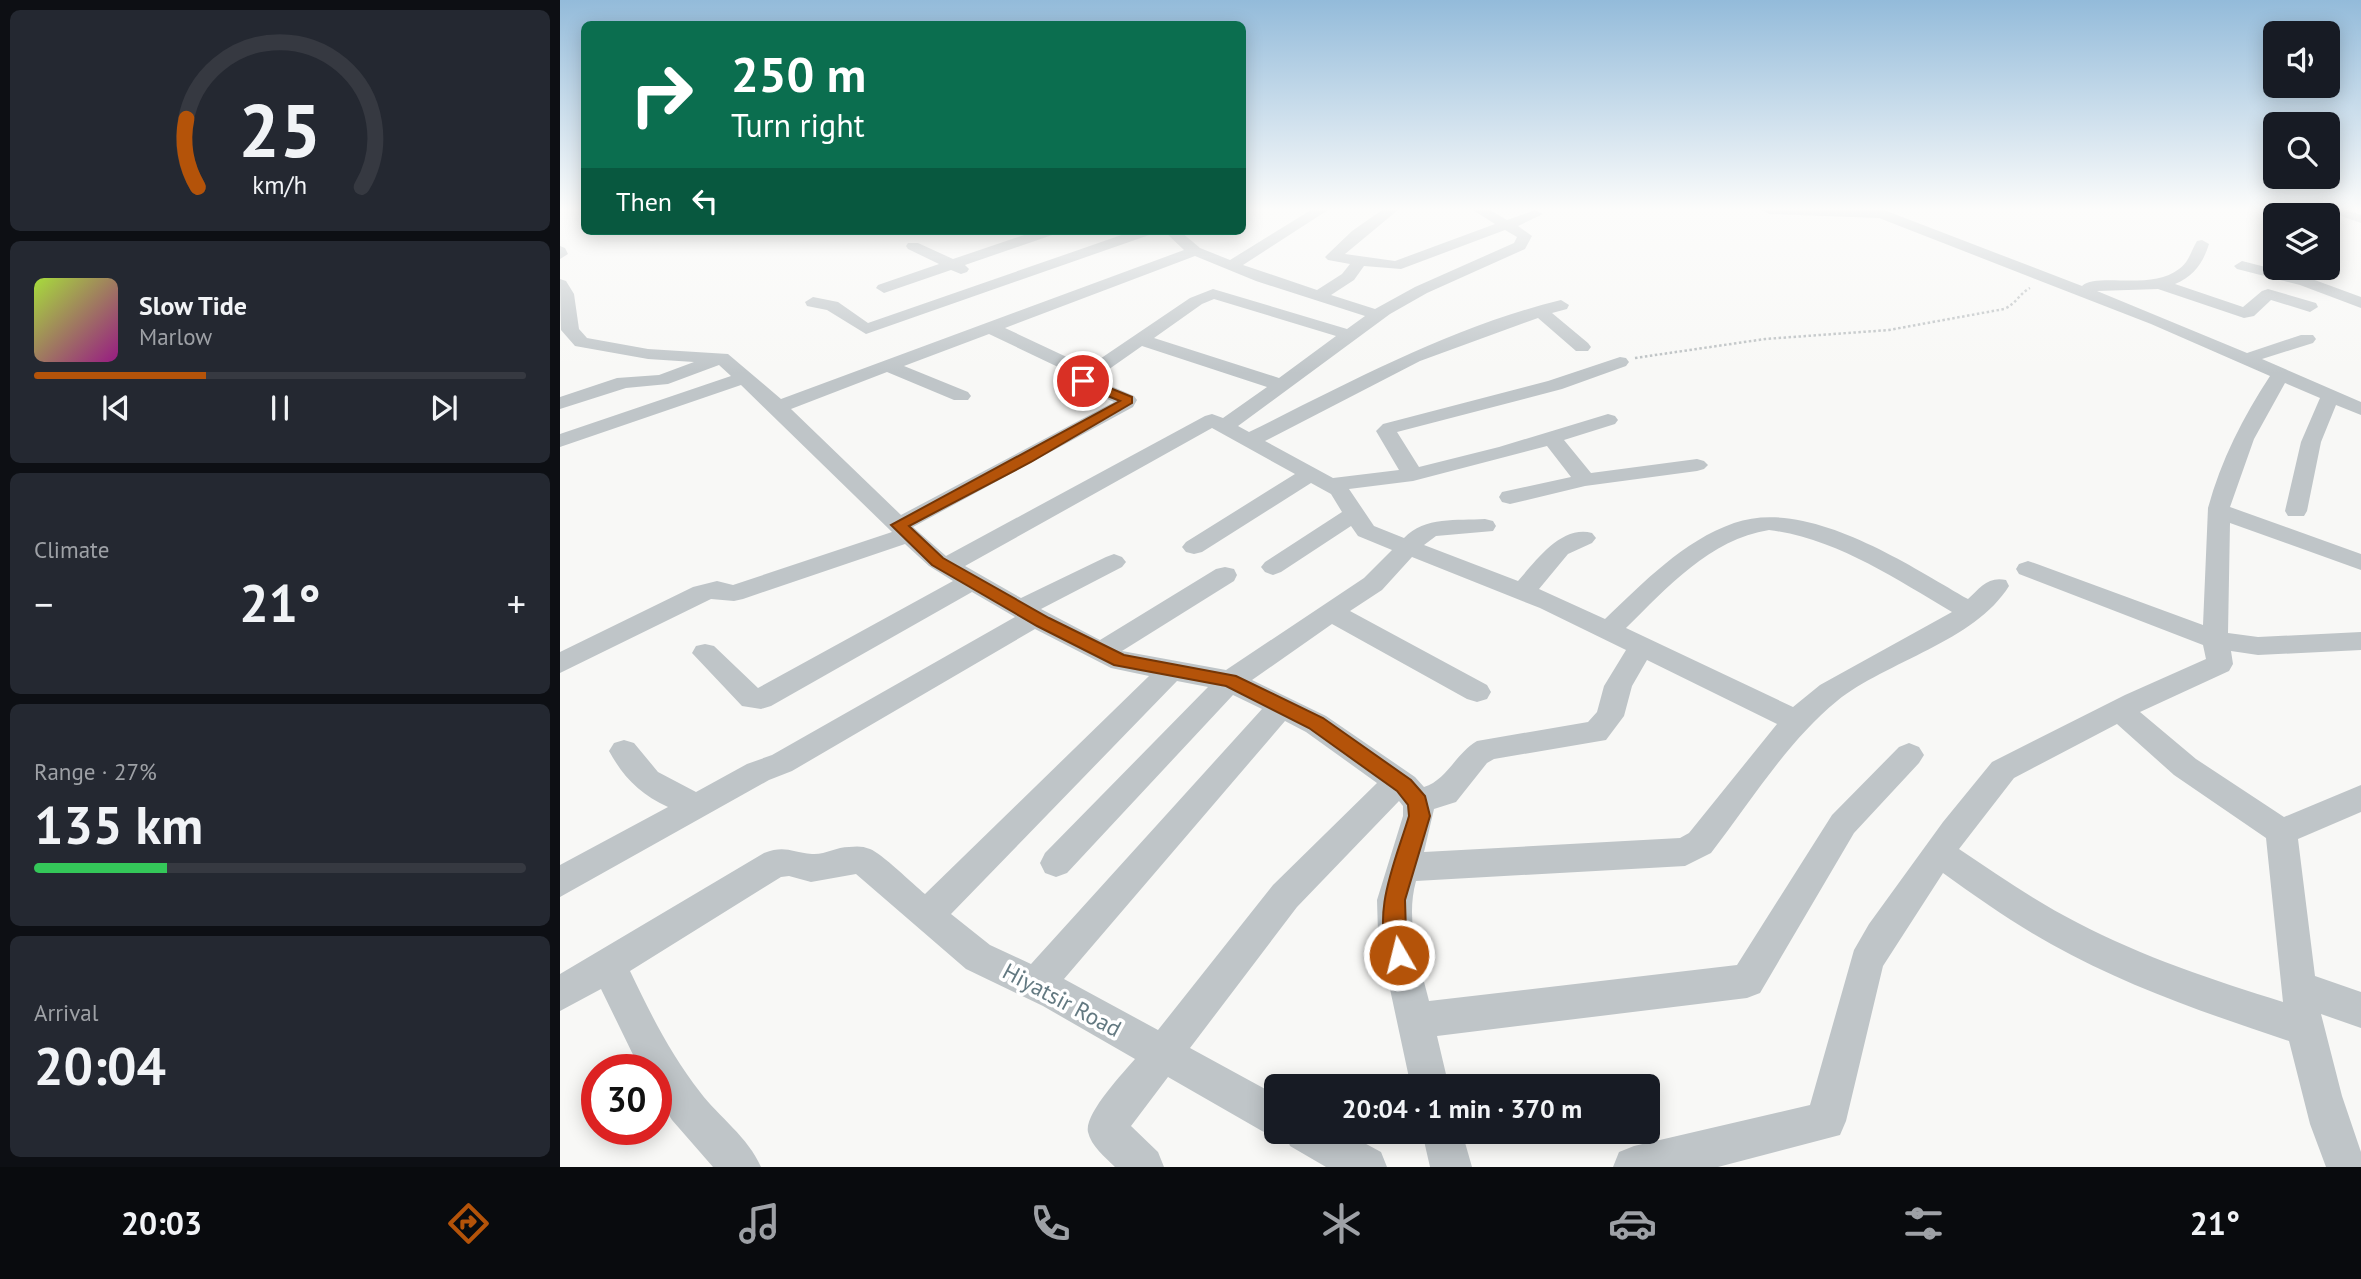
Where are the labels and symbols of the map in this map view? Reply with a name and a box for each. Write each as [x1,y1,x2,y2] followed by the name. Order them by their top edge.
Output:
[1053,351,1113,411] pin
[1362,918,1436,992] position arrow
[998,956,1126,1043] street label: Hiyatsir Road
[581,1054,672,1145] speed limit sign: 30

